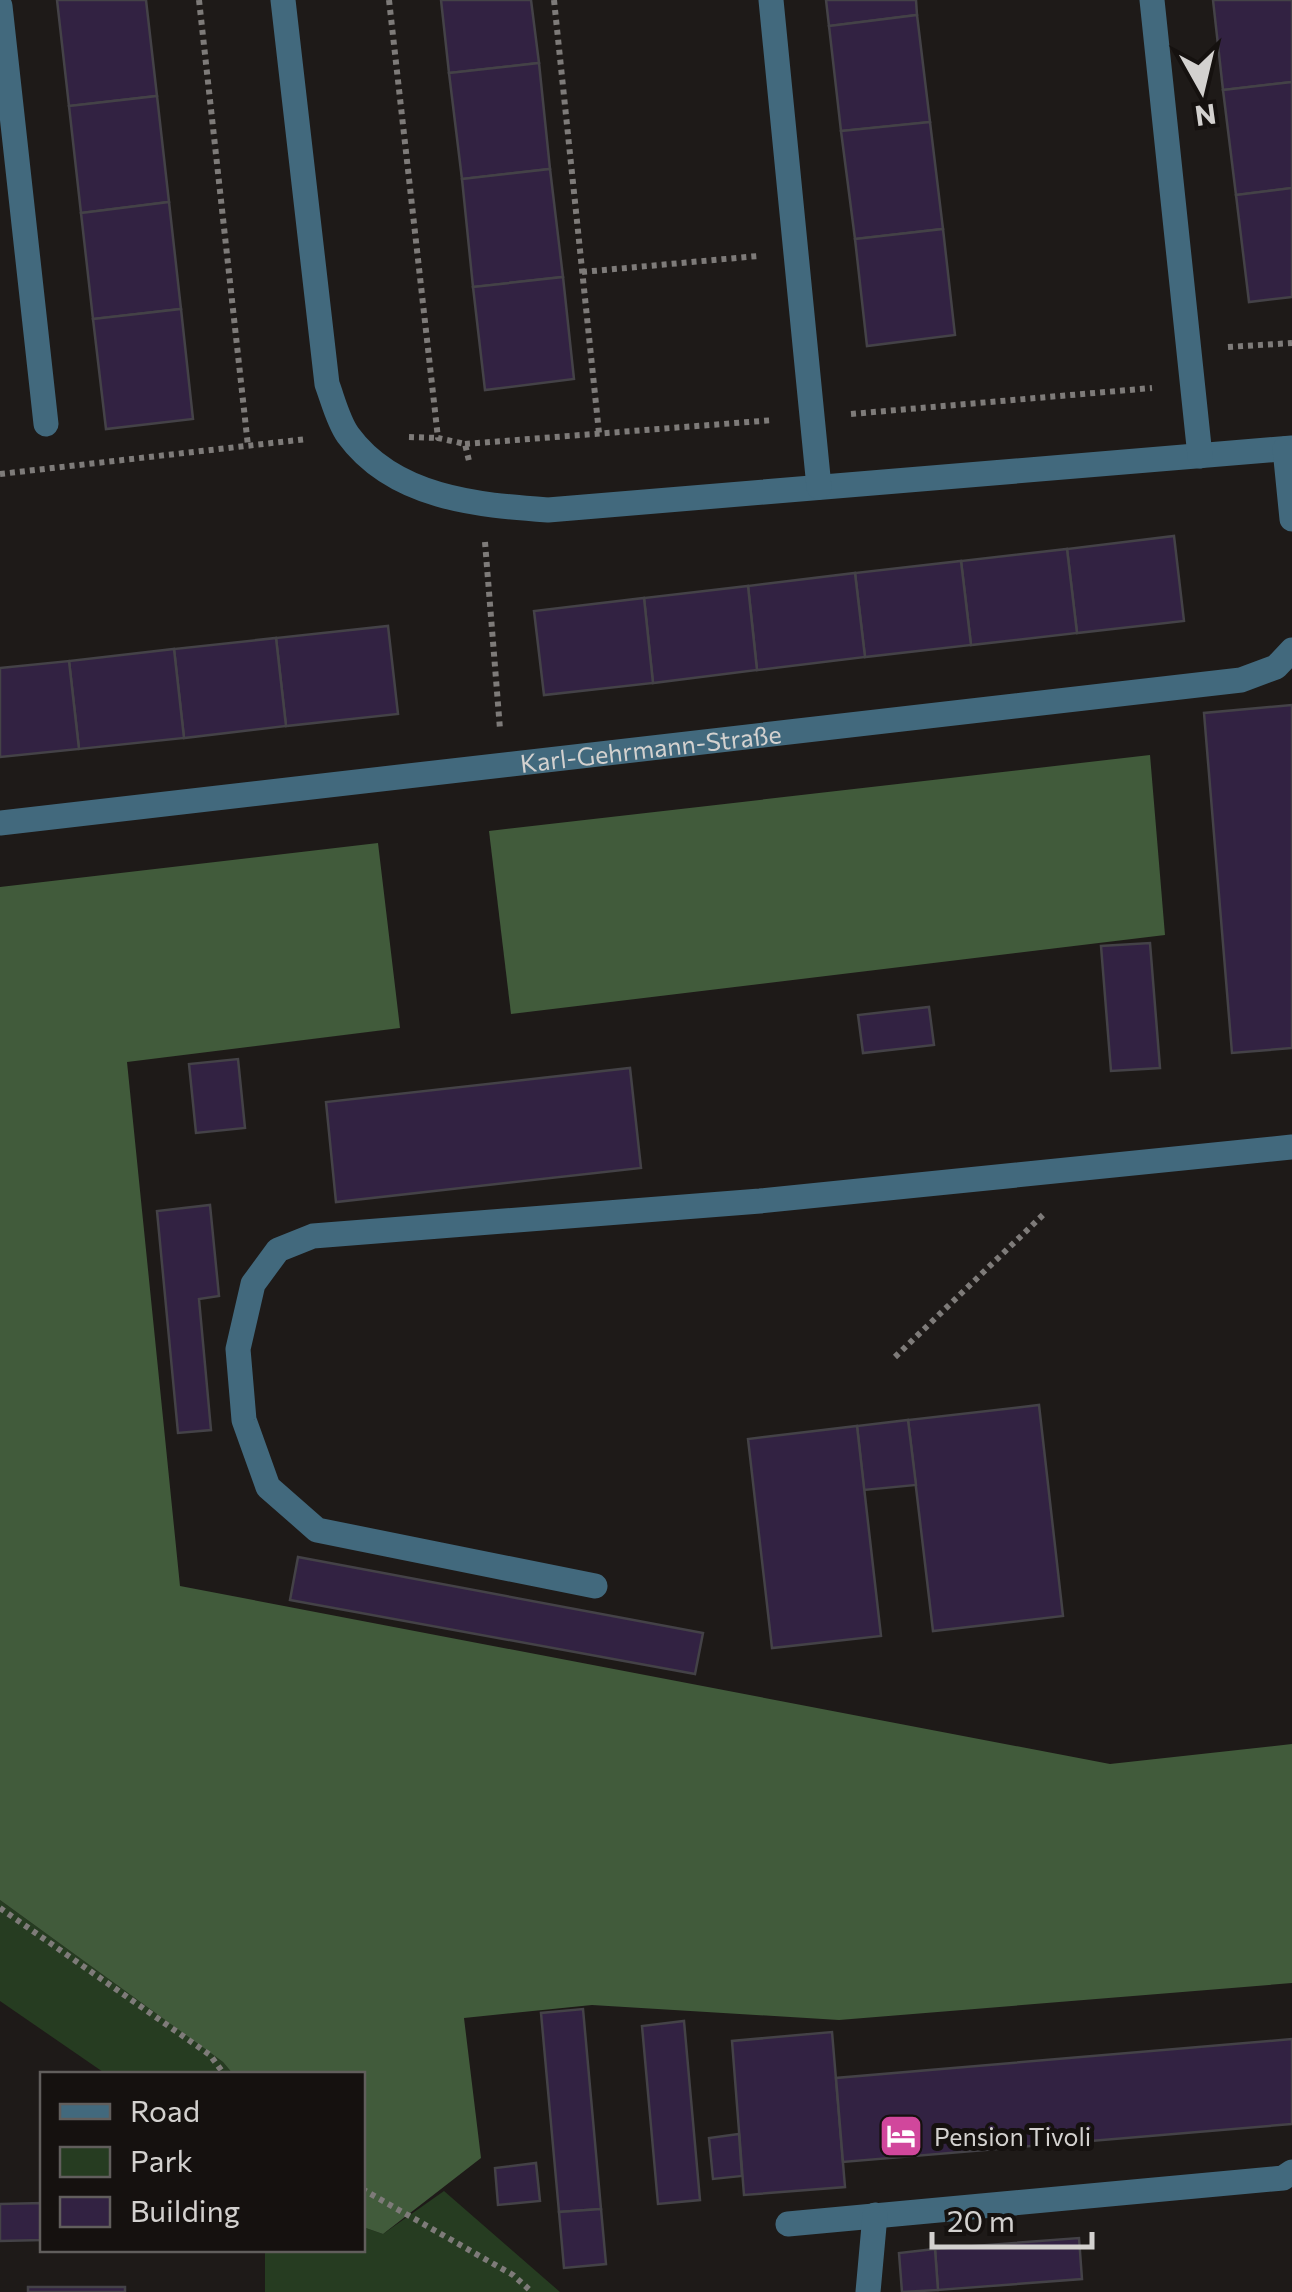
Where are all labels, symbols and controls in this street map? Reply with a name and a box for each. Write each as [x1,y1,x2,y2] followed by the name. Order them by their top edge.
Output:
[1152,40,1252,140] north arrow
[1193,97,1218,134] text: N
[519,718,783,778] street label: Karl-Gehrmann-Straße
[40,2072,365,2252] legend
[130,2091,200,2128] text: Road
[878,2113,924,2159] hotel icon: Pension Tivoli
[934,2121,1091,2151] place label: Pension Tivoli
[130,2141,193,2178] text: Park
[932,2187,1092,2249] scale bar
[130,2191,240,2228] text: Building
[947,2201,1015,2238] text: 20 m

